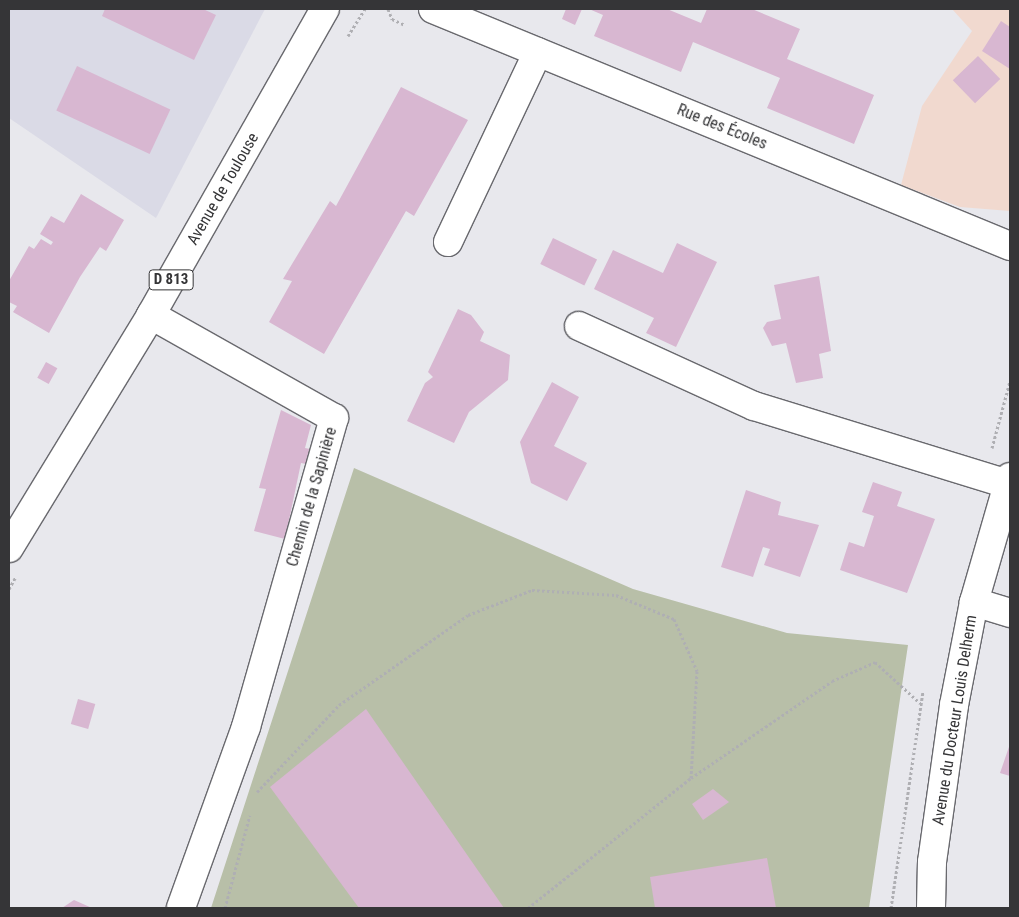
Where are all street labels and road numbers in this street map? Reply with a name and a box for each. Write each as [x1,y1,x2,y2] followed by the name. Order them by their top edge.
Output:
[674,100,770,154] street label: Rue des Écoles
[183,129,263,249] street label: Avenue de Toulouse
[148,268,194,292] road number: D 813
[283,425,341,569] street label: Chemin de la Sapinière
[929,613,981,827] street label: Avenue du Docteur Louis Delherm

